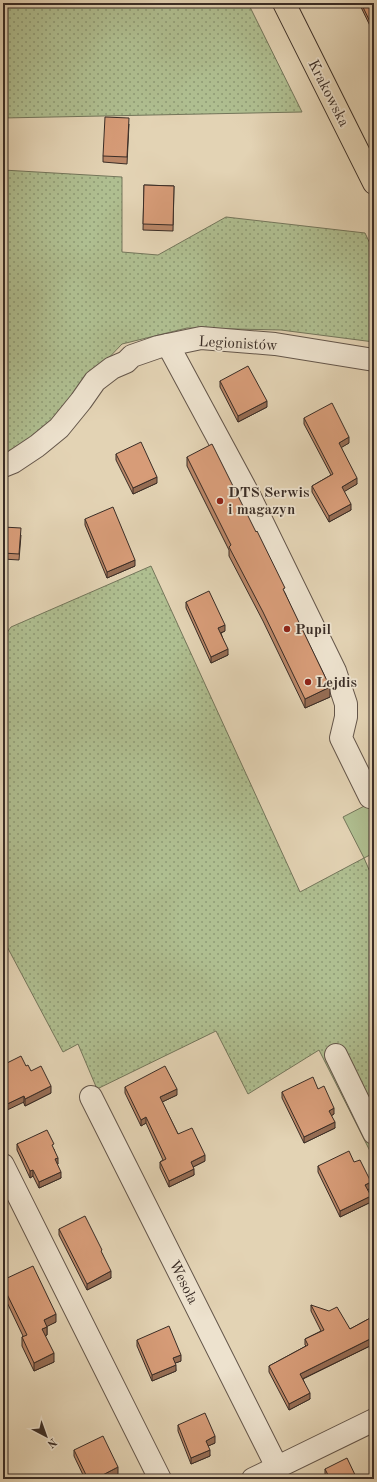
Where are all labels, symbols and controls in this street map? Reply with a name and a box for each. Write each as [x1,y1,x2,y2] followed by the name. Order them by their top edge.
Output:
[304,58,351,130] street label: Krakowska
[198,335,278,354] street label: Legionistów
[228,486,309,518] place label: DTS Serwis i magazyn
[215,496,225,506] marker: DTS Serwis i magazyn
[295,623,331,638] place label: Pupil
[282,624,292,634] marker: Pupil
[316,676,357,691] place label: Lejdis
[303,677,313,687] marker: Lejdis
[165,1258,200,1308] street label: Wesoła
[26,1416,66,1456] north arrow
[44,1436,58,1450] text: N

